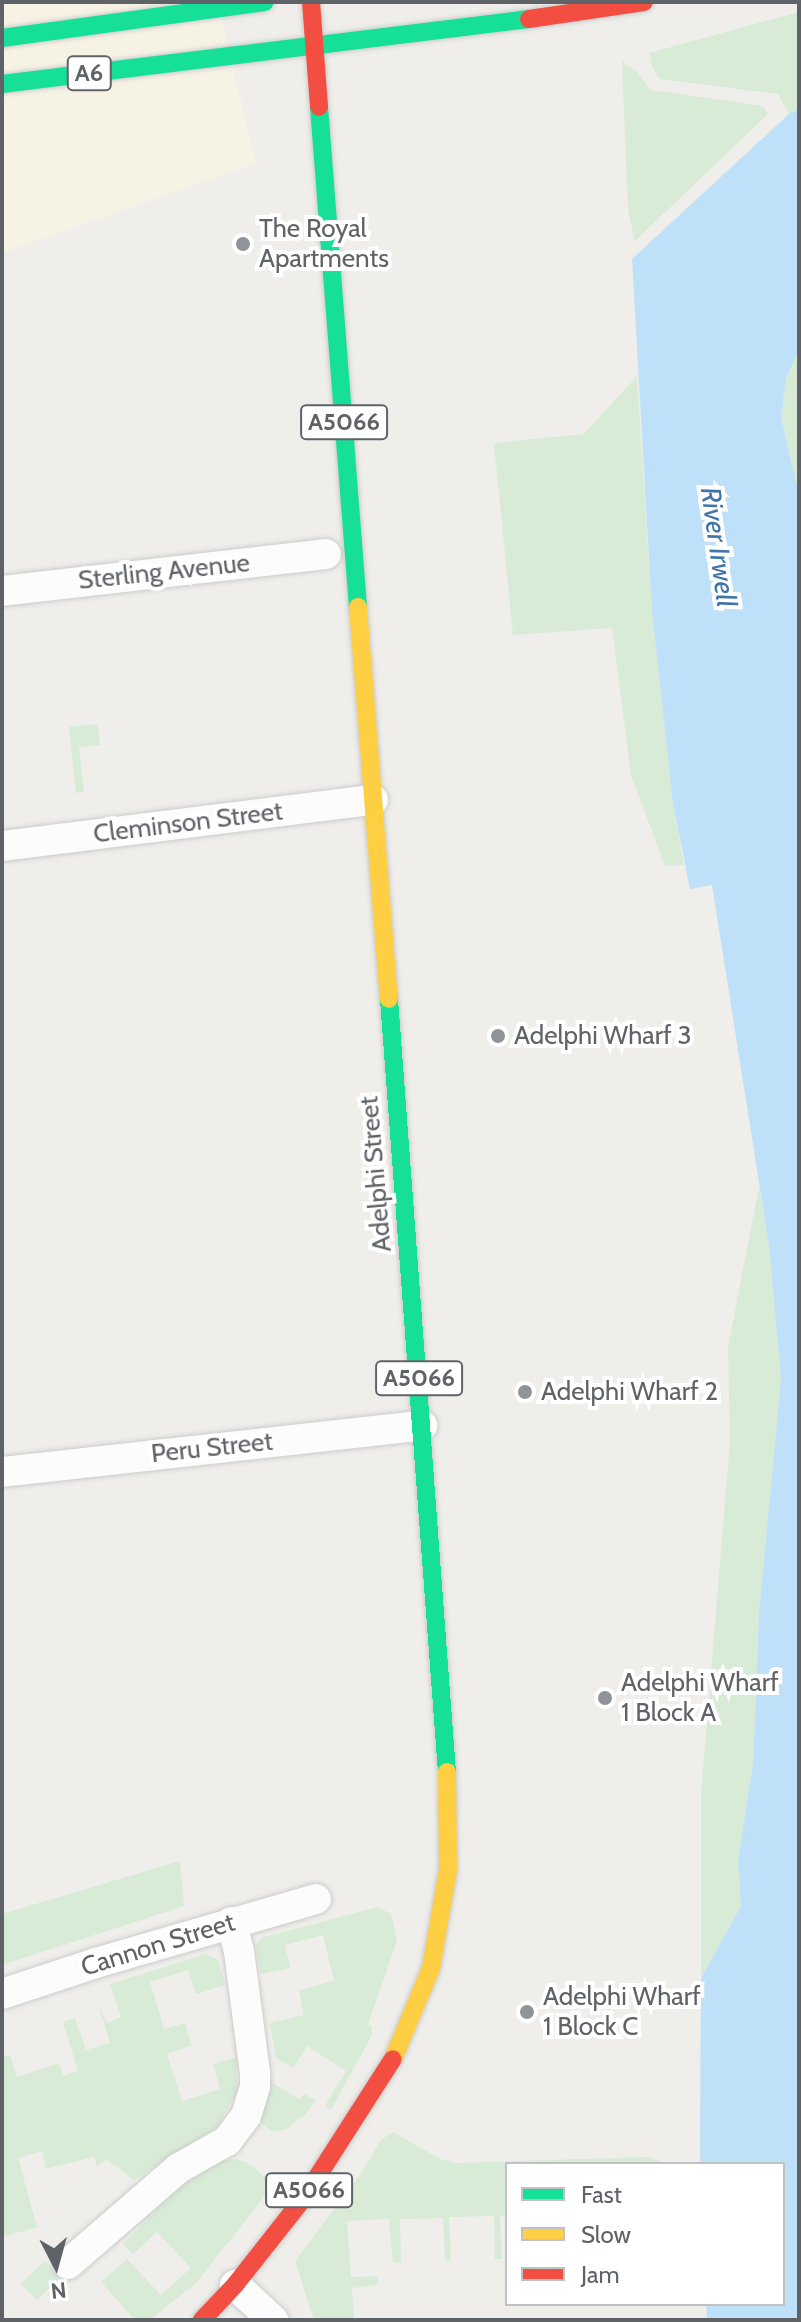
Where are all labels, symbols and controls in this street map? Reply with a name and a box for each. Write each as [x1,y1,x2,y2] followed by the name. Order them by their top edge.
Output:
[65,53,113,93] road number: A6
[259,213,389,274] place label: The Royal Apartments
[234,235,252,253] marker: The Royal Apartments
[300,402,388,442] road number: A5066
[694,485,744,609] water label: River Irwell
[77,547,251,597] street label: Sterling Avenue
[92,796,284,850] street label: Cleminson Street
[514,1020,691,1052] place label: Adelphi Wharf 3
[489,1027,507,1045] marker: Adelphi Wharf 3
[354,1095,398,1253] street label: Adelphi Street
[375,1358,463,1398] road number: A5066
[541,1376,718,1408] place label: Adelphi Wharf 2
[516,1383,534,1401] marker: Adelphi Wharf 2
[150,1426,274,1470] street label: Peru Street
[621,1667,779,1728] place label: Adelphi Wharf 1 Block A
[596,1689,614,1707] marker: Adelphi Wharf 1 Block A
[77,1907,239,1983] street label: Cannon Street
[543,1981,701,2042] place label: Adelphi Wharf 1 Block C
[518,2003,536,2021] marker: Adelphi Wharf 1 Block C
[505,2162,785,2306] legend
[265,2170,353,2210] road number: A5066
[581,2180,622,2209] text: Fast
[581,2220,631,2249] text: Slow
[16,2226,96,2306] north arrow
[581,2260,619,2289] text: Jam
[49,2276,68,2305] text: N

